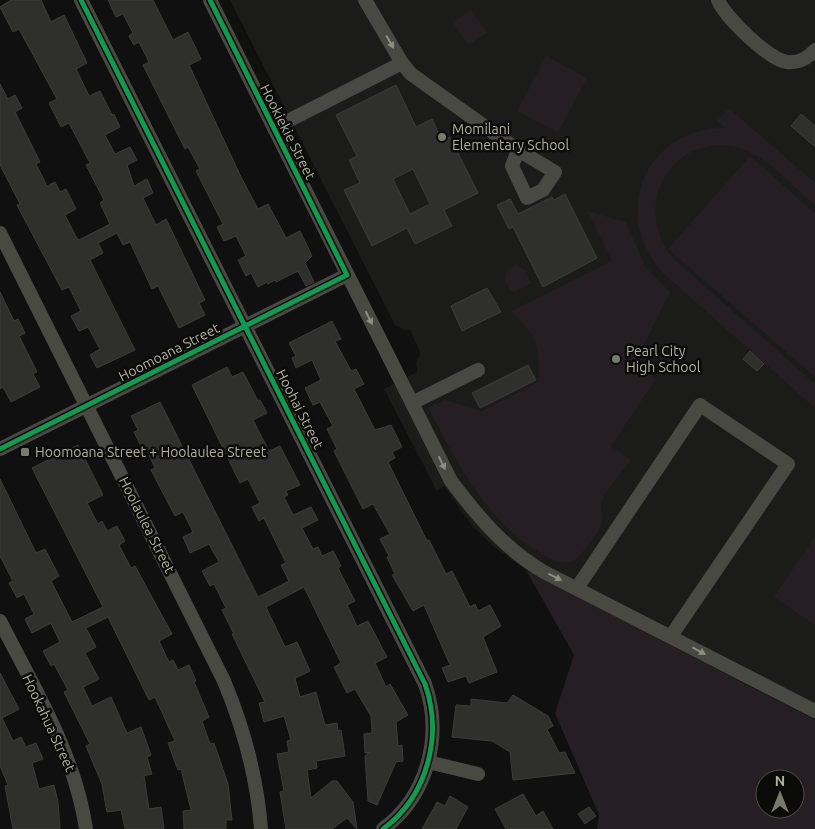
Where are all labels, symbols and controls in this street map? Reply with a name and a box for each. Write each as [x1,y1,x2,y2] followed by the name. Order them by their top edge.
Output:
[385,35,394,49] one-way arrow
[257,82,319,183] street label: Hookiekie Street
[452,121,570,153] place label: Momilani Elementary School
[436,131,448,143] marker: Momilani Elementary School
[365,311,373,325] one-way arrow
[116,319,223,384] street label: Hoomoana Street
[626,343,701,375] place label: Pearl City High School
[610,353,622,365] marker: Pearl City High School
[273,367,327,452] street label: Hoohai Street
[35,444,267,460] place label: Hoomoana Street + Hoolaulea Street
[19,446,31,458] marker: Hoomoana Street + Hoolaulea Street
[438,456,446,471] one-way arrow
[116,474,178,576] street label: Hoolaulea Street
[547,573,562,581] one-way arrow
[692,647,706,655] one-way arrow
[19,672,79,775] street label: Hookahua Street
[755,769,805,819] north arrow
[775,773,785,789] text: N

